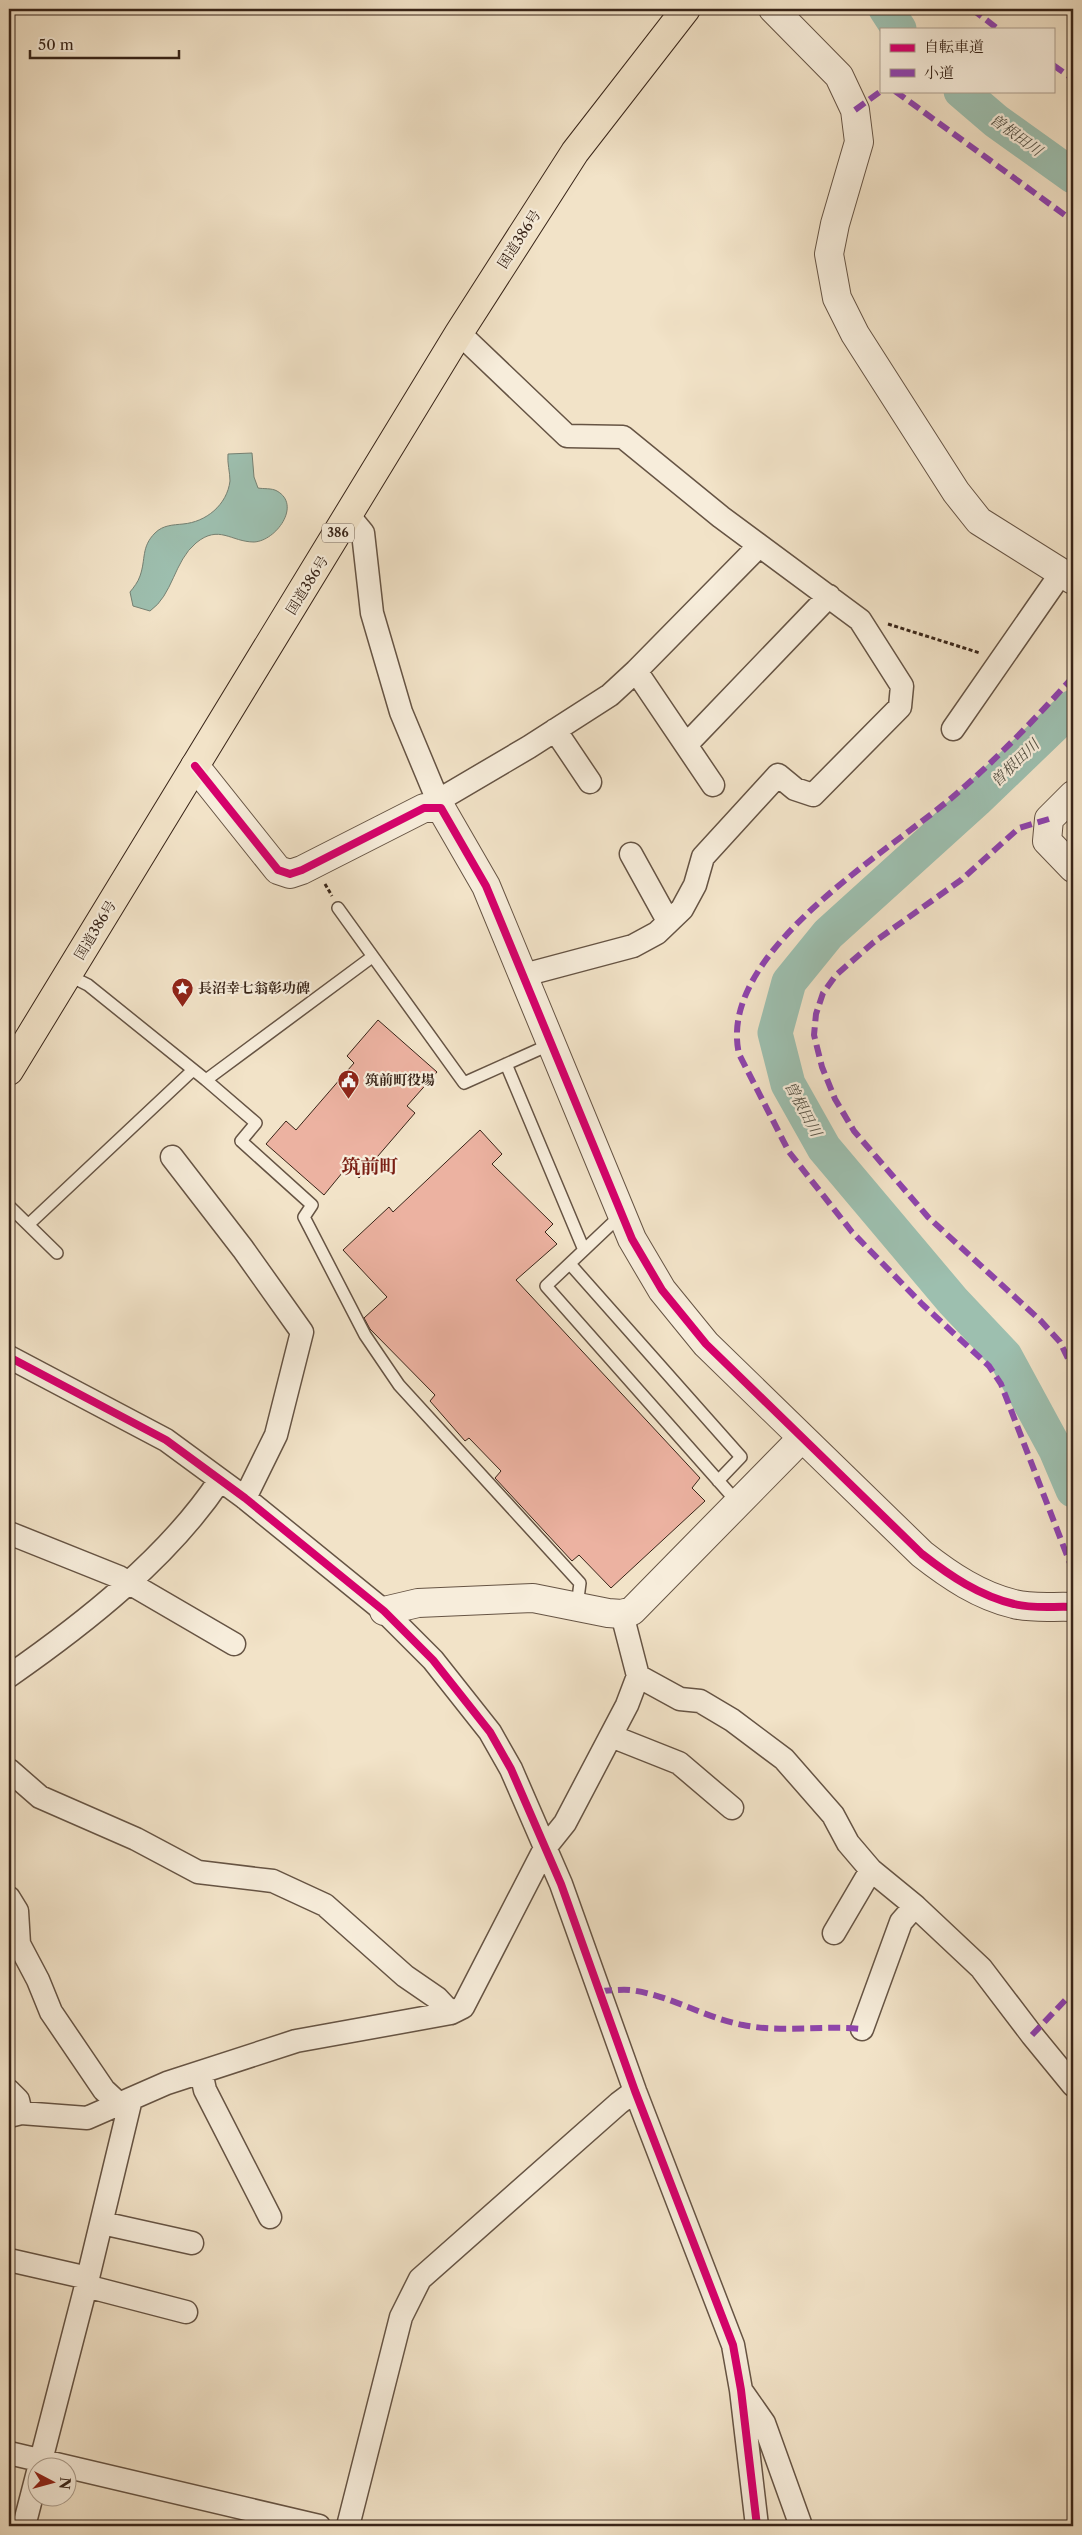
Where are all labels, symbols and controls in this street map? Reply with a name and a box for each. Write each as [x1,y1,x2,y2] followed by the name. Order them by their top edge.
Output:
[30,28,179,60] scale bar
[880,28,1054,92] legend
[38,35,74,54] text: 50 m
[924,37,984,56] text: 自転車道
[924,63,954,82] text: 小道
[986,109,1048,161] water label: 曽根田川
[493,206,545,272] street label: 国道386号
[322,524,354,542] road number: 386
[282,552,332,618] street label: 国道386号
[986,734,1044,790] water label: 曽根田川
[70,897,120,963] street label: 国道386号
[170,976,194,1007] place icon: 長沼幸七翁彰功碑
[198,979,310,997] place label: 長沼幸七翁彰功碑
[337,1068,361,1099] public building icon: 筑前町役場
[365,1071,435,1089] place label: 筑前町役場
[781,1078,827,1141] water label: 曽根田川
[341,1155,399,1178] district label: 筑前町
[28,2458,78,2508] north arrow
[55,2476,75,2490] text: N

